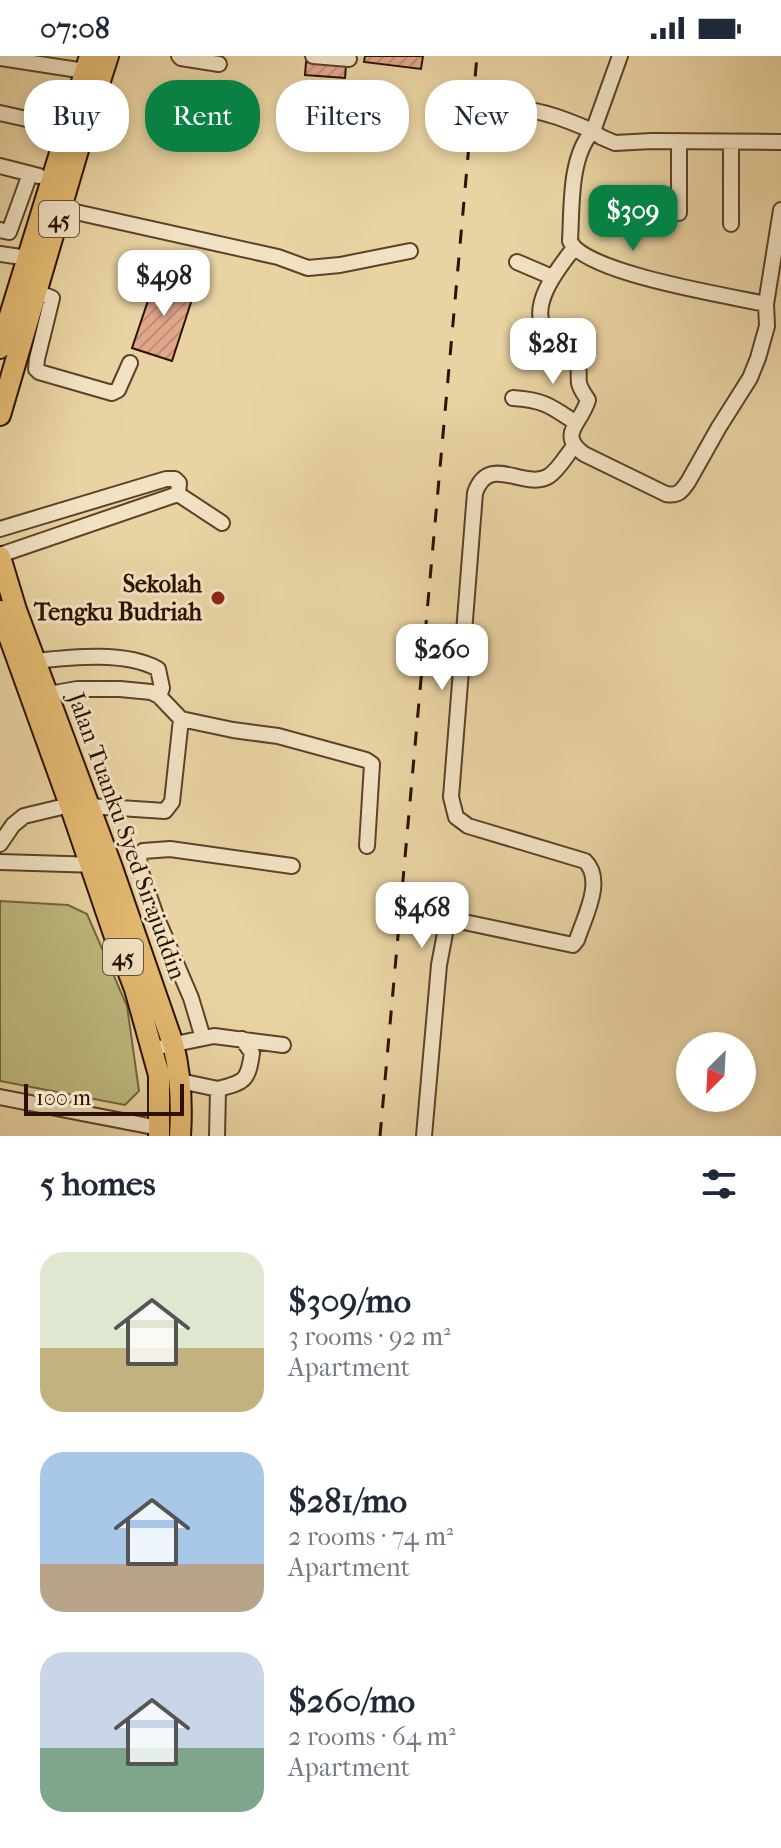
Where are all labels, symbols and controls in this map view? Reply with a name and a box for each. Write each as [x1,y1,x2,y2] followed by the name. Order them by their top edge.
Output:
[40,11,110,46] text: 07:08
[24,80,129,152] chip: Buy
[145,80,260,152] chip: Rent
[276,80,409,152] chip: Filters
[425,80,537,152] chip: New
[586,185,680,253] pin: $309
[607,195,659,226] text: $309
[39,201,79,237] road number: 45
[117,250,211,318] pin: $498
[136,260,192,291] text: $498
[506,318,600,386] pin: $281
[528,328,578,359] text: $281
[33,570,203,626] place label: Sekolah Tengku Budriah
[209,589,227,607] marker: Sekolah Tengku Budriah
[395,624,489,692] pin: $260
[414,634,470,665] text: $260
[61,687,192,983] street label: Jalan Tuanku Syed Sirajuddin
[375,882,469,950] pin: $468
[394,892,450,923] text: $468
[103,939,143,975] road number: 45
[676,1032,756,1112] north arrow
[676,1032,756,1112] map controls
[24,1080,184,1116] scale bar
[36,1085,91,1111] text: 100 m
[697,1162,741,1206] icon: filters
[40,1164,155,1204] text: 5 homes
[288,1281,411,1321] text: $309/mo
[104,1284,200,1380] icon: home
[288,1321,451,1352] text: 3 rooms · 92 m²
[288,1352,410,1383] text: Apartment
[288,1481,407,1521] text: $281/mo
[104,1484,200,1580] icon: home
[288,1521,453,1552] text: 2 rooms · 74 m²
[288,1552,410,1583] text: Apartment
[288,1681,415,1721] text: $260/mo
[104,1684,200,1780] icon: home
[288,1721,456,1752] text: 2 rooms · 64 m²
[288,1752,410,1783] text: Apartment

